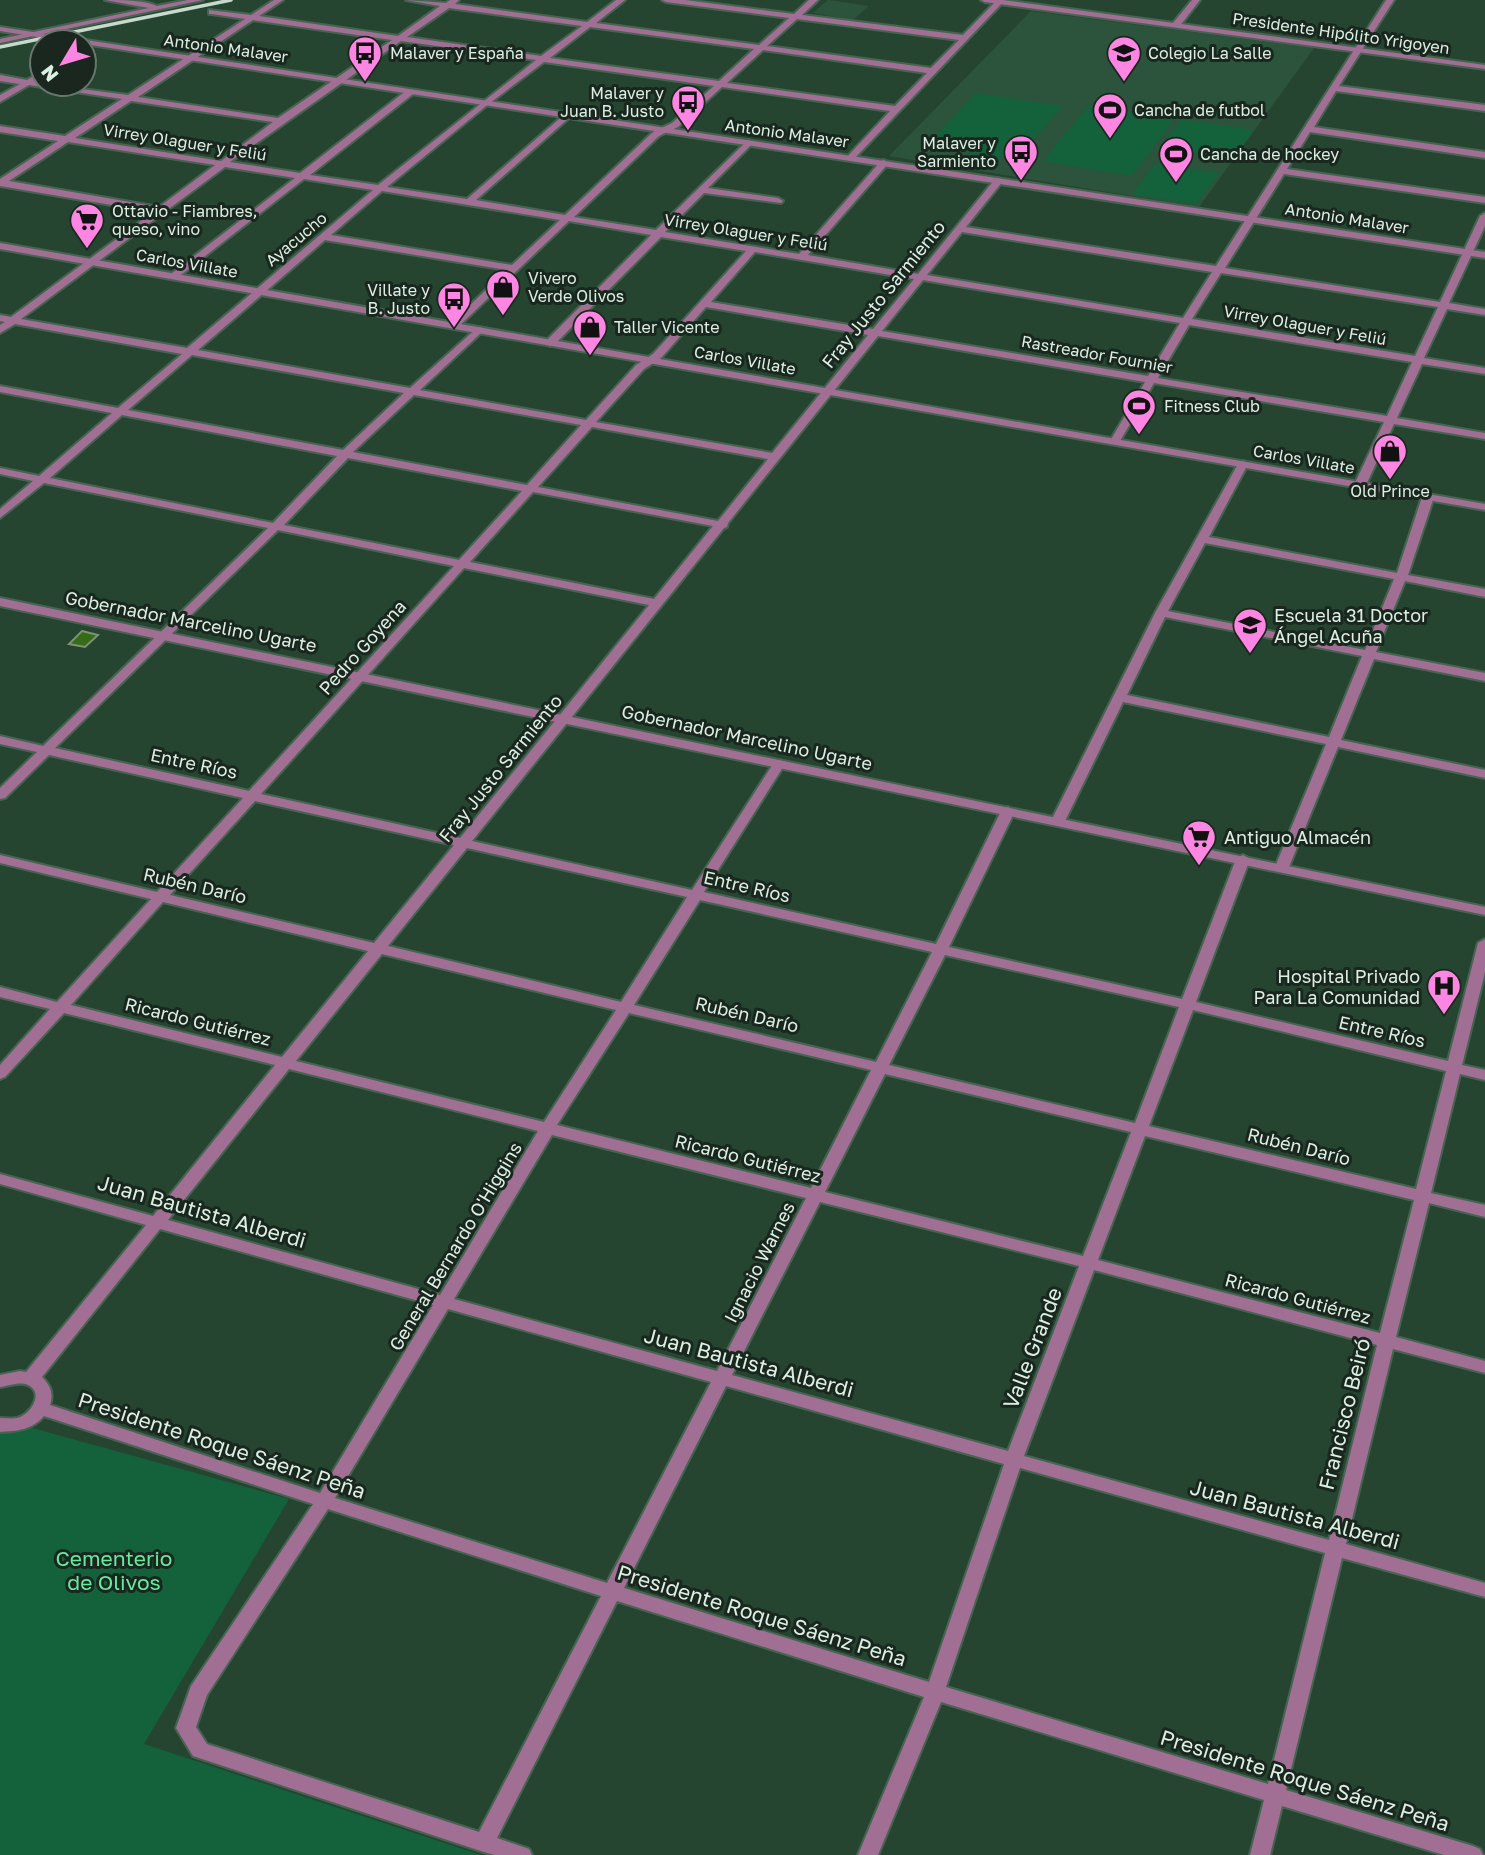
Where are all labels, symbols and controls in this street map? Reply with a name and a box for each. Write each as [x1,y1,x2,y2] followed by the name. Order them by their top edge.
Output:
[1231,8,1451,58] street label: Presidente Hipólito Yrigoyen
[28,28,98,98] north arrow
[163,29,289,67] street label: Antonio Malaver
[346,34,384,83] bus stop icon: Malaver y España
[1105,34,1143,83] school or university icon: Colegio La Salle
[390,43,524,63] place label: Malaver y España
[1148,43,1271,63] place label: Colegio La Salle
[36,61,63,87] text: N
[560,83,664,121] place label: Malaver y Juan B. Justo
[669,83,707,132] bus stop icon: Malaver y Juan B. Justo
[1091,91,1129,140] sports icon: Cancha de futbol
[1134,100,1265,120] place label: Cancha de futbol
[724,114,850,152] street label: Antonio Malaver
[102,119,268,165] street label: Virrey Olaguer y Feliú
[917,133,996,171] place label: Malaver y Sarmiento
[1002,133,1040,182] bus stop icon: Malaver y Sarmiento
[1157,135,1195,184] sports icon: Cancha de hockey
[1200,144,1339,164] place label: Cancha de hockey
[1284,198,1410,238] street label: Antonio Malaver
[68,201,106,250] supermarket icon: Ottavio - Fiambres, queso, vino
[112,201,258,239] place label: Ottavio - Fiambres, queso, vino
[261,208,331,270] street label: Ayacucho
[663,209,829,255] street label: Virrey Olaguer y Feliú
[817,216,949,372] street label: Fray Justo Sarmiento
[135,244,239,282] street label: Carlos Villate
[484,268,522,317] shop icon: Vivero Verde Olivos
[528,268,624,306] place label: Vivero Verde Olivos
[367,280,430,318] place label: Villate y B. Justo
[435,280,473,329] bus stop icon: Villate y B. Justo
[1222,301,1388,349] street label: Virrey Olaguer y Feliú
[571,308,609,357] shop icon: Taller Vicente
[614,317,720,337] place label: Taller Vicente
[1020,331,1174,377] street label: Rastreador Fournier
[693,341,797,379] street label: Carlos Villate
[1120,387,1158,436] sports icon: Fitness Club
[1164,396,1260,416] place label: Fitness Club
[1371,432,1409,481] shop icon: Old Prince
[1252,440,1356,478] street label: Carlos Villate
[1350,481,1430,501] place label: Old Prince
[63,586,319,656] street label: Gobernador Marcelino Ugarte
[314,595,410,699] street label: Pedro Goyena
[1274,604,1428,647] place label: Escuela 31 Doctor Ángel Acuña
[1231,606,1269,655] school or university icon: Escuela 31 Doctor Ángel Acuña
[434,690,566,846] street label: Fray Justo Sarmiento
[620,700,874,774] street label: Gobernador Marcelino Ugarte
[149,743,239,783] street label: Entre Ríos
[1180,818,1218,867] supermarket icon: Antiguo Almacén
[1224,826,1371,848] place label: Antiguo Almacén
[141,862,249,908] street label: Rubén Darío
[702,865,792,907] street label: Entre Ríos
[1254,965,1420,1008] place label: Hospital Privado Para La Comunidad
[1425,967,1463,1016] hospital icon: Hospital Privado Para La Comunidad
[693,991,801,1037] street label: Rubén Darío
[123,992,273,1050] street label: Ricardo Gutiérrez
[1337,1010,1427,1052] street label: Entre Ríos
[1245,1123,1353,1169] street label: Rubén Darío
[673,1129,823,1187] street label: Ricardo Gutiérrez
[384,1138,526,1354] street label: General Bernardo O'Higgins
[95,1169,309,1253] street label: Juan Bautista Alberdi
[719,1198,799,1326] street label: Ignacio Warnes
[1223,1268,1373,1328] street label: Ricardo Gutiérrez
[997,1284,1067,1412] street label: Valle Grande
[641,1322,857,1402] street label: Juan Bautista Alberdi
[1313,1336,1375,1492] street label: Francisco Beiró
[75,1386,369,1504] street label: Presidente Roque Sáenz Peña
[1187,1474,1403,1554] street label: Juan Bautista Alberdi
[56,1545,172,1595] park label: Cementerio de Olivos
[614,1559,910,1671] street label: Presidente Roque Sáenz Peña
[1157,1724,1453,1836] street label: Presidente Roque Sáenz Peña

